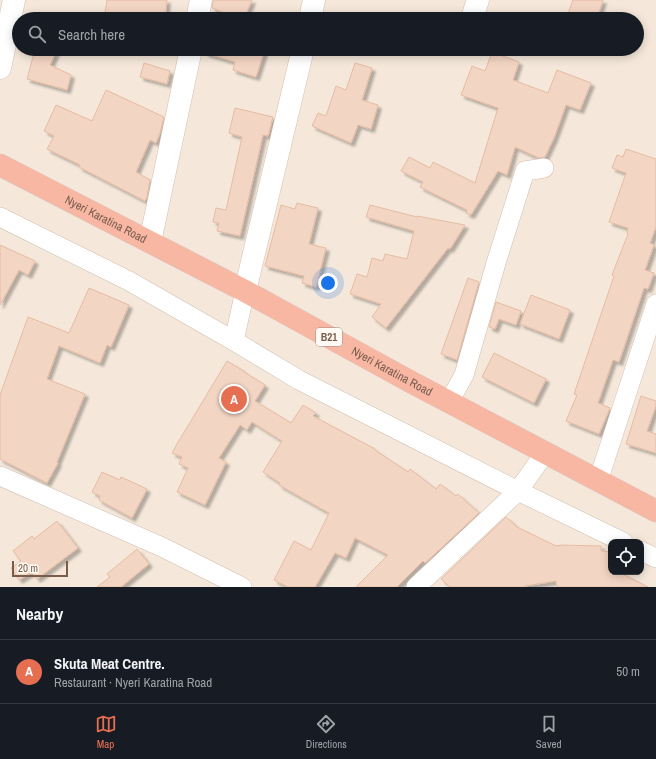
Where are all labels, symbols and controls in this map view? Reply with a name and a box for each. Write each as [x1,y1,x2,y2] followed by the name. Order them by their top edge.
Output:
[12,12,644,56] search box
[26,23,48,45] icon: search
[58,24,125,45] text: Search here
[62,192,149,247] street label: Nyeri Karatina Road
[318,273,338,293] your location
[316,328,342,346] road number: B21
[349,343,435,400] street label: Nyeri Karatina Road
[221,384,247,414] pin: A
[608,539,644,575] map controls
[608,539,644,575] button: locate
[12,559,68,578] scale bar
[18,561,38,575] text: 20 m
[16,602,63,625] text: Nearby
[54,653,165,674] text: Skuta Meat Centre.
[25,663,33,680] text: A
[616,663,640,680] text: 50 m
[54,674,212,691] text: Restaurant · Nyeri Karatina Road
[95,713,117,751] tab: Map
[306,713,347,751] tab: Directions
[536,713,561,751] tab: Saved

